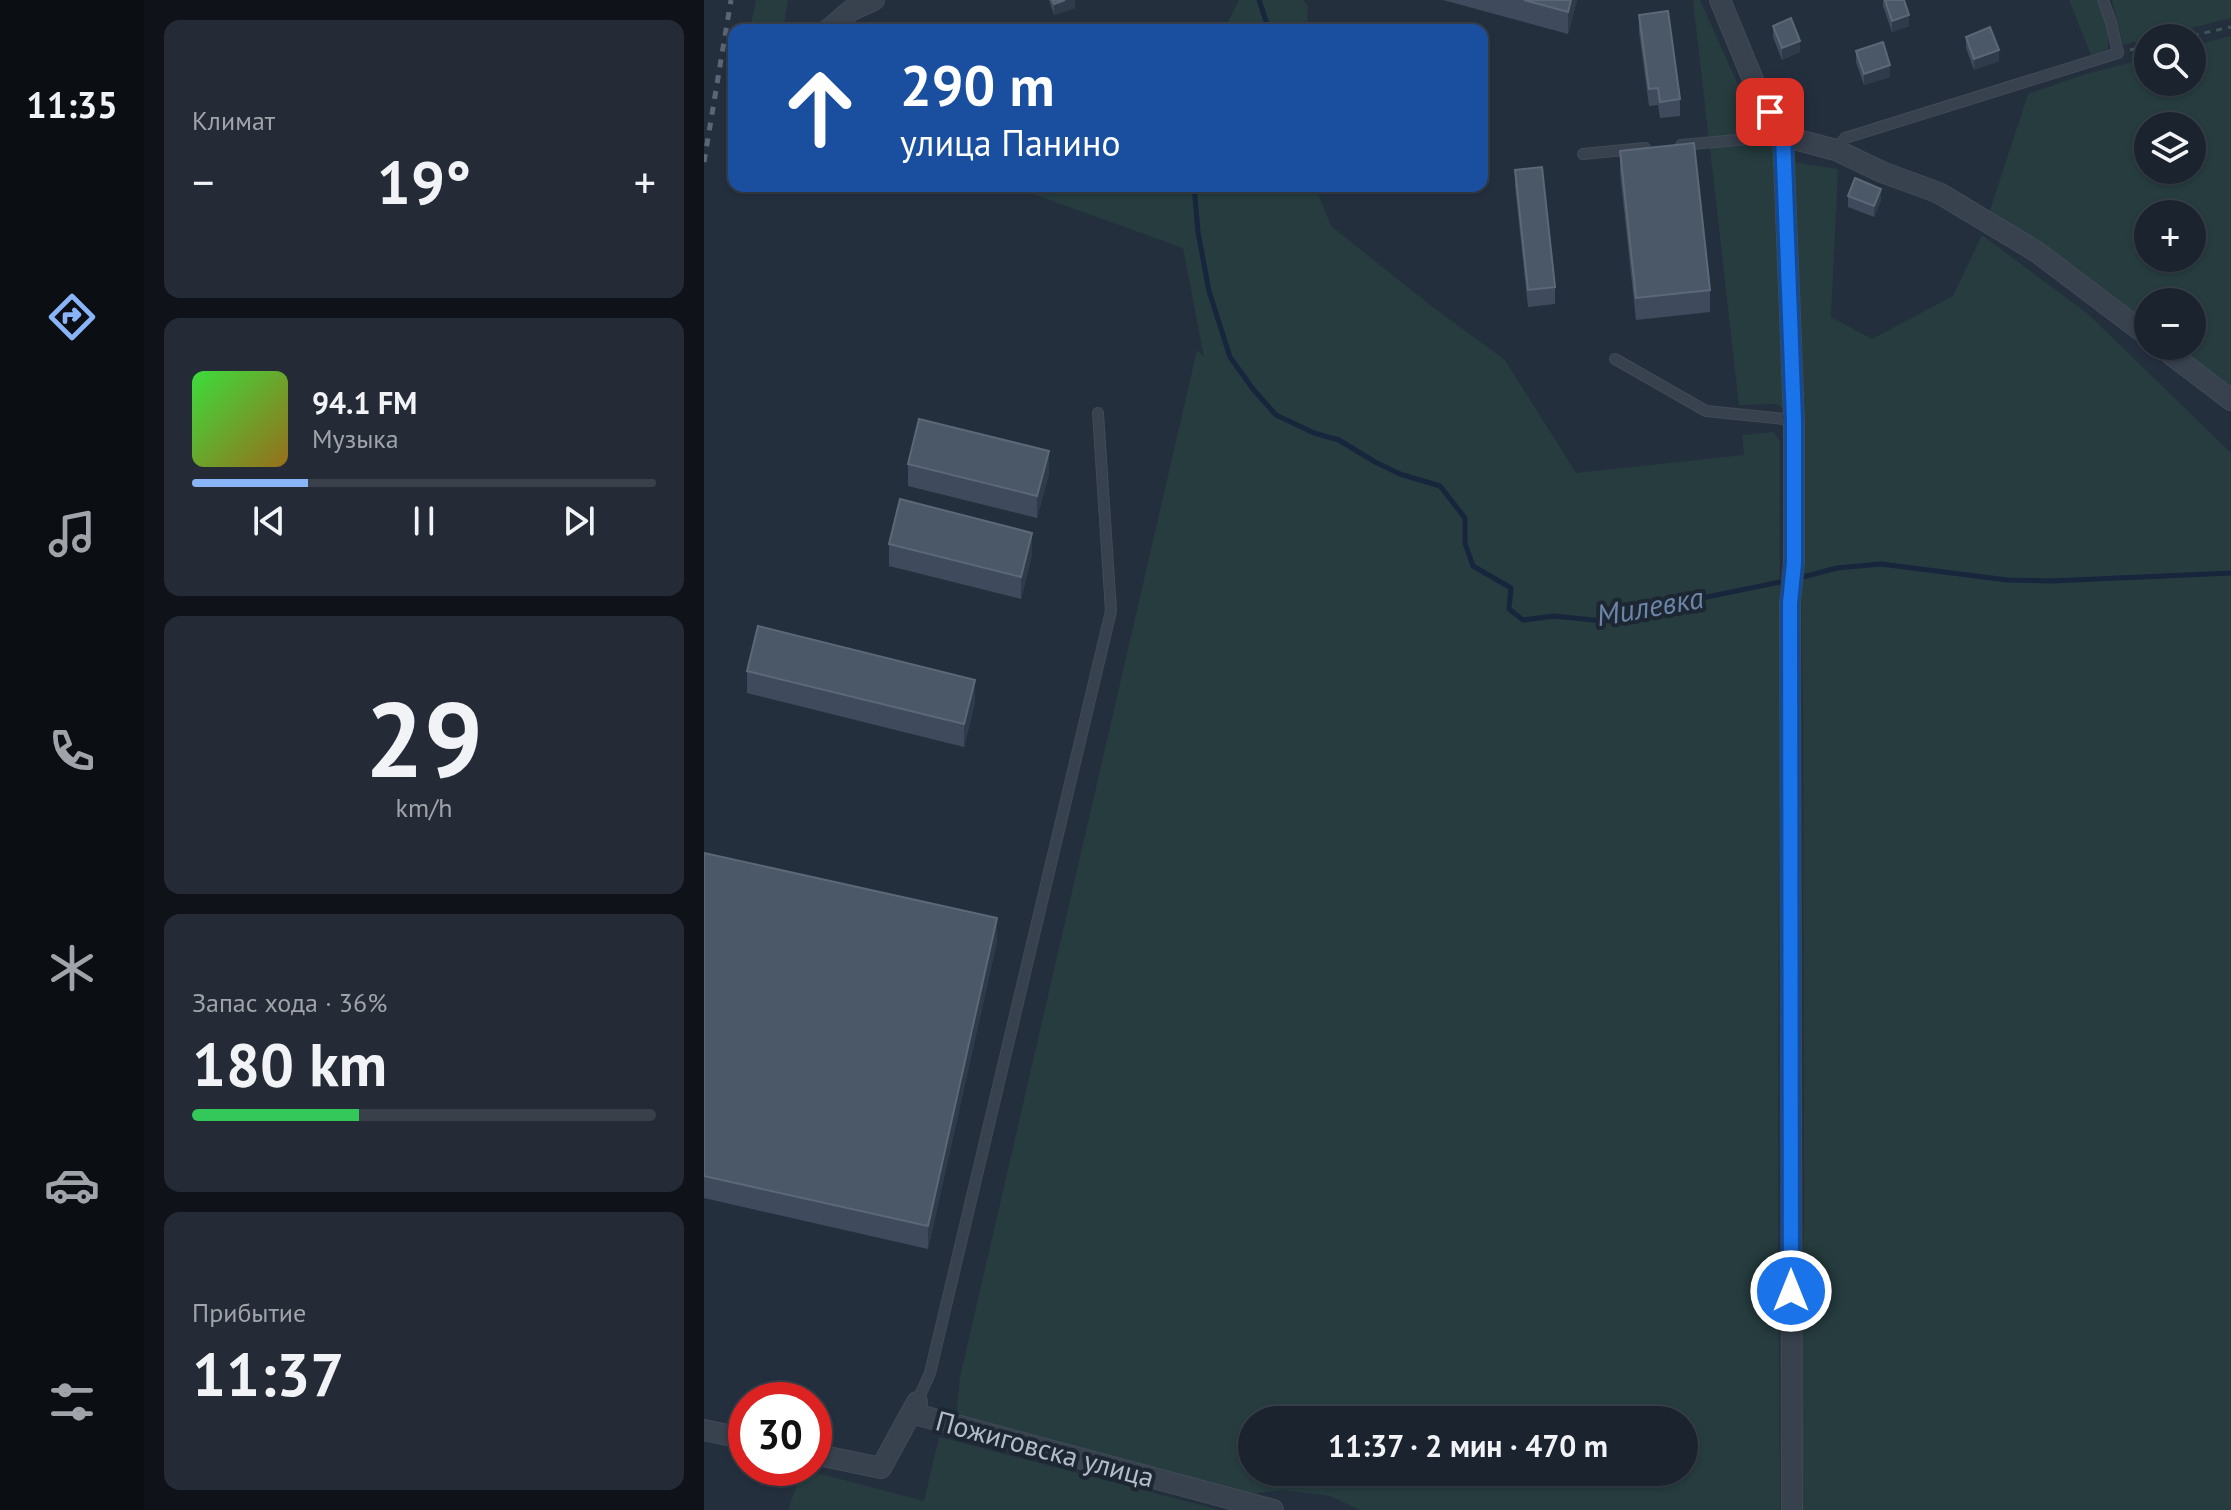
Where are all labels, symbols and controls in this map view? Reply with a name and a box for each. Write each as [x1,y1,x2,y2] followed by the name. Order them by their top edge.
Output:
[2134,24,2206,360] map controls
[2134,24,2206,96] button: search
[900,49,1055,121] text: 290 m
[768,56,872,160] icon: ahead
[1736,78,1804,146] pin
[26,81,118,128] text: 11:35
[1748,90,1792,134] icon: arrive
[192,104,275,137] text: Климат
[2134,112,2206,184] button: layers
[900,119,1121,166] text: улица Панино
[377,143,471,221] text: 19°
[192,153,214,210] text: −
[634,153,656,210] text: +
[2134,200,2206,272] button: +
[2134,288,2206,360] button: −
[44,289,100,345] icon: directions
[312,383,417,422] text: 94.1 FM
[312,422,399,455] text: Музыка
[247,499,291,543] icon: previous
[402,499,446,543] icon: pause
[557,499,601,543] icon: next
[44,506,100,562] icon: music
[1593,577,1707,634] water label: Милевка
[365,671,483,806] text: 29
[44,723,100,779] icon: phone
[396,791,453,824] text: km/h
[44,940,100,996] icon: climate
[192,986,387,1019] text: Запас хода · 36%
[192,1025,387,1103] text: 180 km
[44,1157,100,1213] icon: car
[1749,1249,1833,1333] position arrow
[192,1296,306,1329] text: Прибытие
[192,1335,344,1413] text: 11:37
[44,1374,100,1430] icon: filters
[728,1382,832,1486] speed limit sign: 30
[932,1402,1158,1495] street label: Пожиговска улица
[1328,1426,1608,1465] text: 11:37 · 2 мин · 470 m

